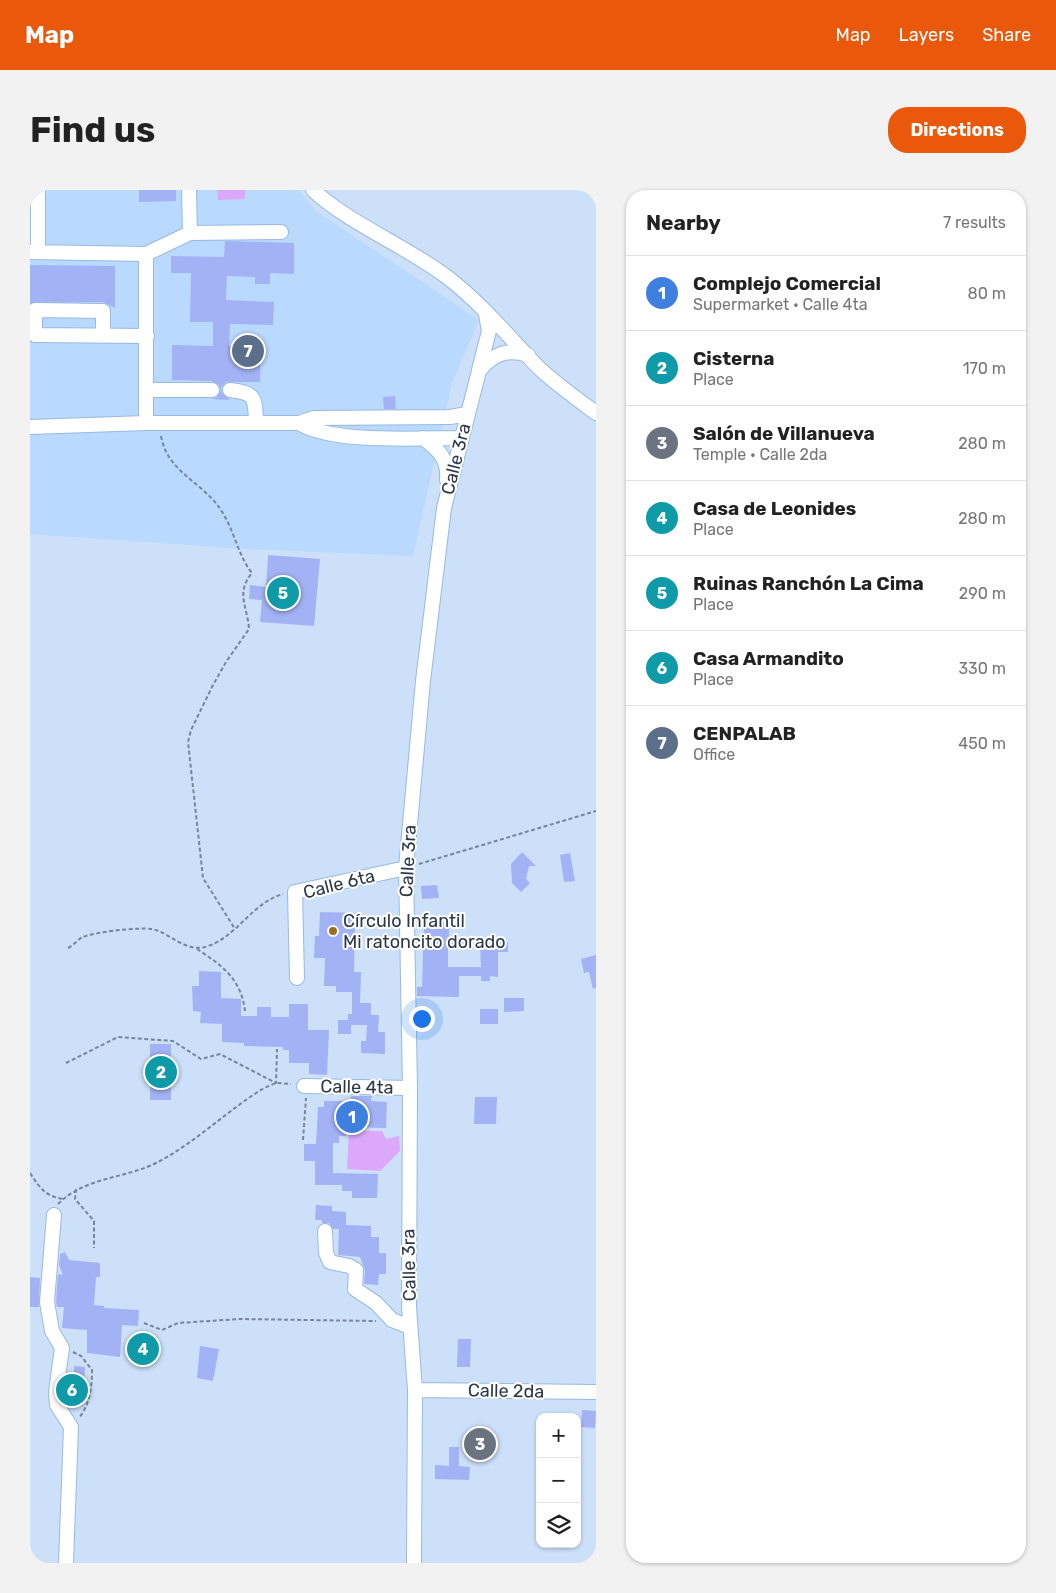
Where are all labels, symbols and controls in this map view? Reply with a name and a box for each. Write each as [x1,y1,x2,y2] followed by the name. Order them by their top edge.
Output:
[25,21,74,49] text: Map
[836,24,871,46] text: Map
[899,24,954,46] text: Layers
[982,24,1031,46] text: Share
[888,107,1026,153] button: Directions
[30,109,155,151] text: Find us
[646,210,721,235] text: Nearby
[943,213,1006,232] text: 7 results
[693,272,881,295] text: Complejo Comercial
[658,284,666,303] text: 1
[968,284,1006,303] text: 80 m
[693,295,868,314] text: Supermarket · Calle 4ta
[232,332,264,370] pin: 7
[693,347,774,370] text: Cisterna
[657,359,667,378] text: 2
[963,359,1006,378] text: 170 m
[693,370,734,389] text: Place
[437,421,475,497] street label: Calle 3ra
[693,422,875,445] text: Salón de Villanueva
[657,434,667,453] text: 3
[958,434,1006,453] text: 280 m
[693,445,827,464] text: Temple · Calle 2da
[693,497,856,520] text: Casa de Leonides
[657,509,667,528] text: 4
[958,509,1006,528] text: 280 m
[693,520,734,539] text: Place
[693,572,924,595] text: Ruinas Ranchón La Cima
[267,574,299,612] pin: 5
[657,584,667,603] text: 5
[959,584,1006,603] text: 290 m
[693,595,734,614] text: Place
[693,647,844,670] text: Casa Armandito
[657,659,667,678] text: 6
[958,659,1006,678] text: 330 m
[693,670,734,689] text: Place
[693,722,796,745] text: CENPALAB
[657,734,667,753] text: 7
[958,734,1006,753] text: 450 m
[693,745,735,764] text: Office
[395,824,421,898] street label: Calle 3ra
[301,864,377,904] street label: Calle 6ta
[343,910,506,953] place label: Círculo Infantil Mi ratoncito dorado
[327,925,339,937] marker: Círculo Infantil Mi ratoncito dorado
[409,1006,435,1032] your location
[145,1053,177,1091] pin: 2
[320,1075,394,1099] street label: Calle 4ta
[336,1098,368,1136] pin: 1
[397,1229,421,1301] street label: Calle 3ra
[127,1330,159,1368] pin: 4
[56,1371,88,1409] pin: 6
[468,1379,544,1403] street label: Calle 2da
[536,1413,581,1548] map controls
[536,1413,581,1458] button: +
[464,1425,496,1463] pin: 3
[536,1458,581,1503] button: −
[536,1503,581,1548] button: layers

